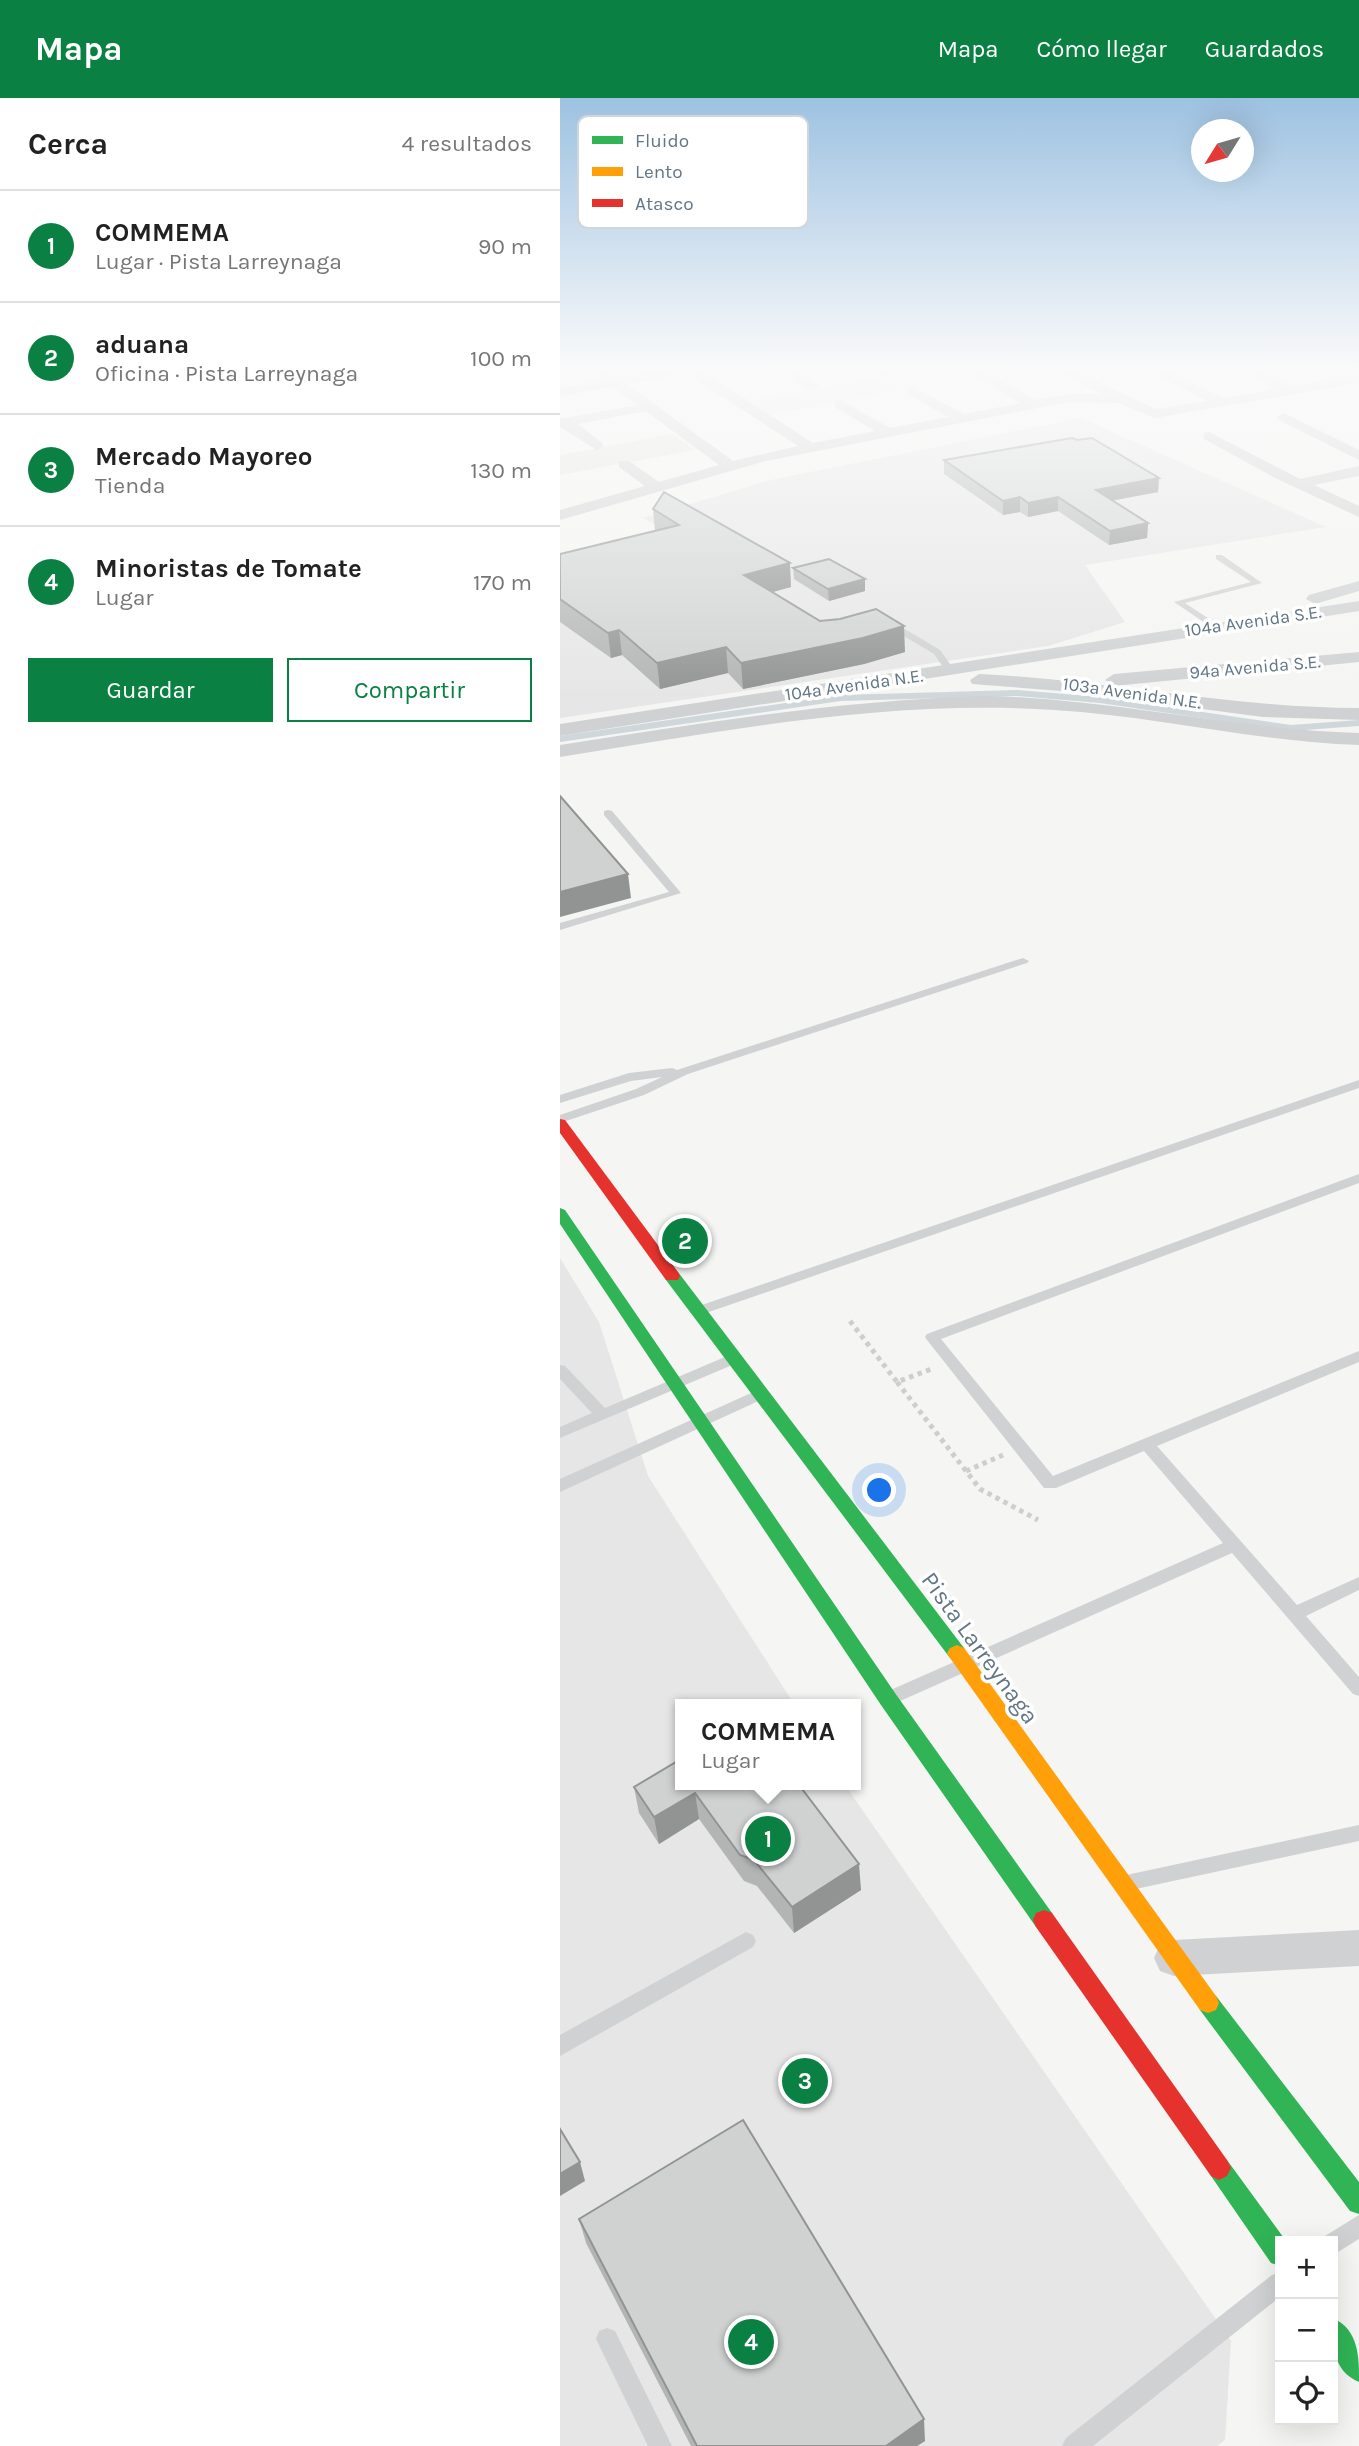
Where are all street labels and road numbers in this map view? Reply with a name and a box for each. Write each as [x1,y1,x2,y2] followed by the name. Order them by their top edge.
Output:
[1183,601,1323,641] street label: 104a Avenida S.E.
[1189,650,1321,684] street label: 94a Avenida S.E.
[784,664,924,706] street label: 104a Avenida N.E.
[1061,672,1203,714] street label: 103a Avenida N.E.
[916,1567,1044,1729] street label: Pista Larreynaga

